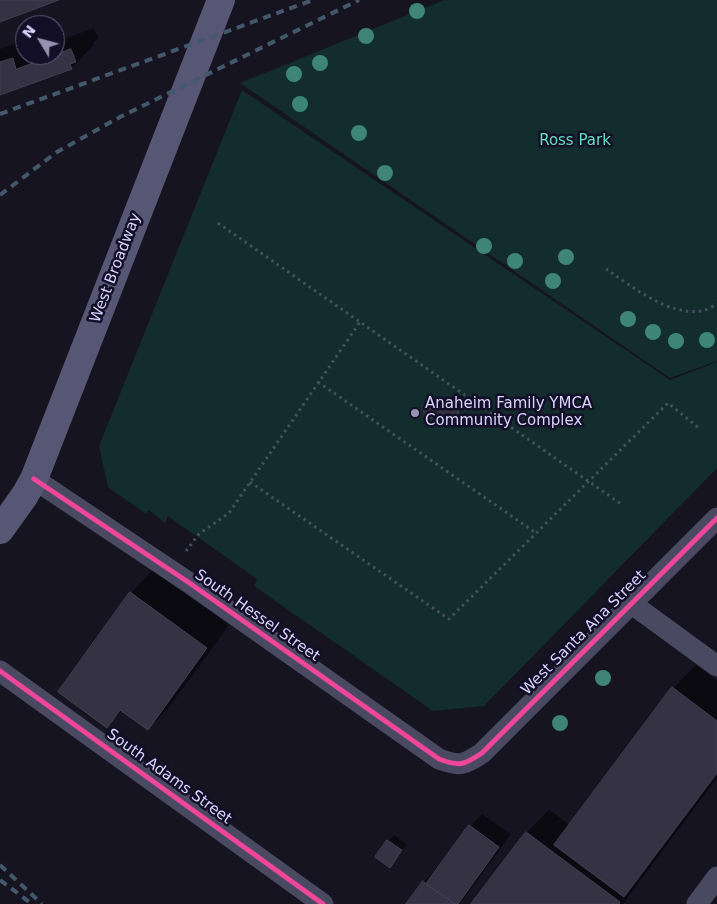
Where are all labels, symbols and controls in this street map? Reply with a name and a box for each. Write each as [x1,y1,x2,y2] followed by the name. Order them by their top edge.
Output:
[15,15,65,65] north arrow
[19,22,39,41] text: N
[539,132,611,150] park label: Ross Park
[87,211,145,325] street label: West Broadway
[425,395,592,430] place label: Anaheim Family YMCA Community Complex
[409,407,421,419] marker: Anaheim Family YMCA Community Complex
[191,566,323,666] street label: South Hessel Street
[518,567,650,699] street label: West Santa Ana Street
[103,726,235,828] street label: South Adams Street

